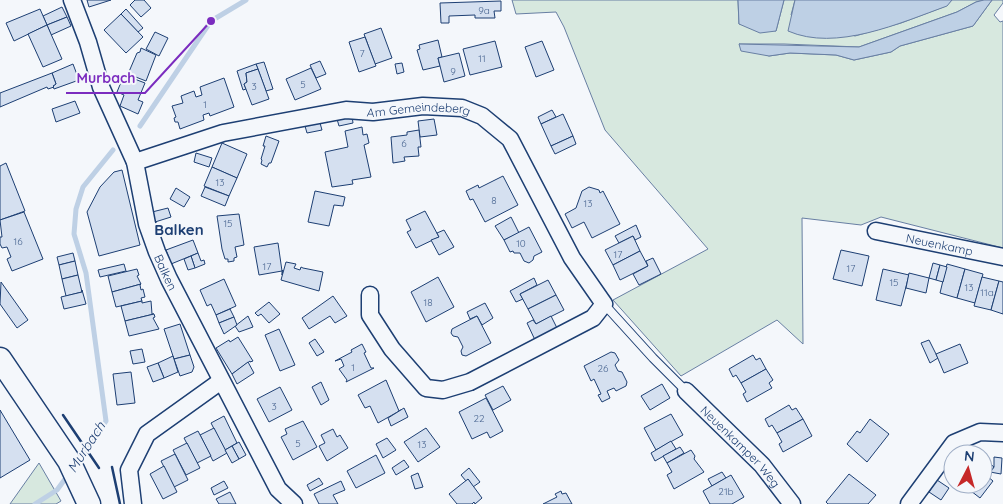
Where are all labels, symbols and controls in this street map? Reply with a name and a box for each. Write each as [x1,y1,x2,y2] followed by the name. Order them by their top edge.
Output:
[478,4,490,17] house number: 9a
[359,47,365,60] house number: 7
[478,52,486,65] house number: 11
[66,64,145,93] callout: Murbach
[450,65,456,78] house number: 9
[77,69,135,87] text: Murbach
[300,78,306,91] house number: 5
[251,80,257,93] house number: 3
[203,98,207,111] house number: 1
[366,98,473,120] street label: Am Gemeindeberg
[401,137,407,150] house number: 6
[216,176,224,189] house number: 13
[491,194,497,207] house number: 8
[584,197,592,210] house number: 13
[223,217,233,230] house number: 15
[154,220,204,239] district label: Balken
[905,230,974,258] street label: Neuenkamp
[13,235,23,248] house number: 16
[516,237,526,250] house number: 10
[614,248,622,261] house number: 17
[151,252,181,292] street label: Balken
[263,260,271,273] house number: 17
[847,262,855,275] house number: 17
[889,276,899,289] house number: 15
[965,281,973,294] house number: 13
[980,286,994,299] house number: 11a
[423,296,433,309] house number: 18
[351,361,355,374] house number: 1
[598,362,609,375] house number: 26
[271,400,277,413] house number: 3
[698,402,784,490] street label: Neuenkamper Weg
[473,412,485,425] house number: 22
[63,417,110,476] water label: Murbach
[295,437,301,450] house number: 5
[418,438,426,451] house number: 13
[943,444,993,494] north arrow
[963,447,975,466] text: N
[718,485,734,498] house number: 21b

